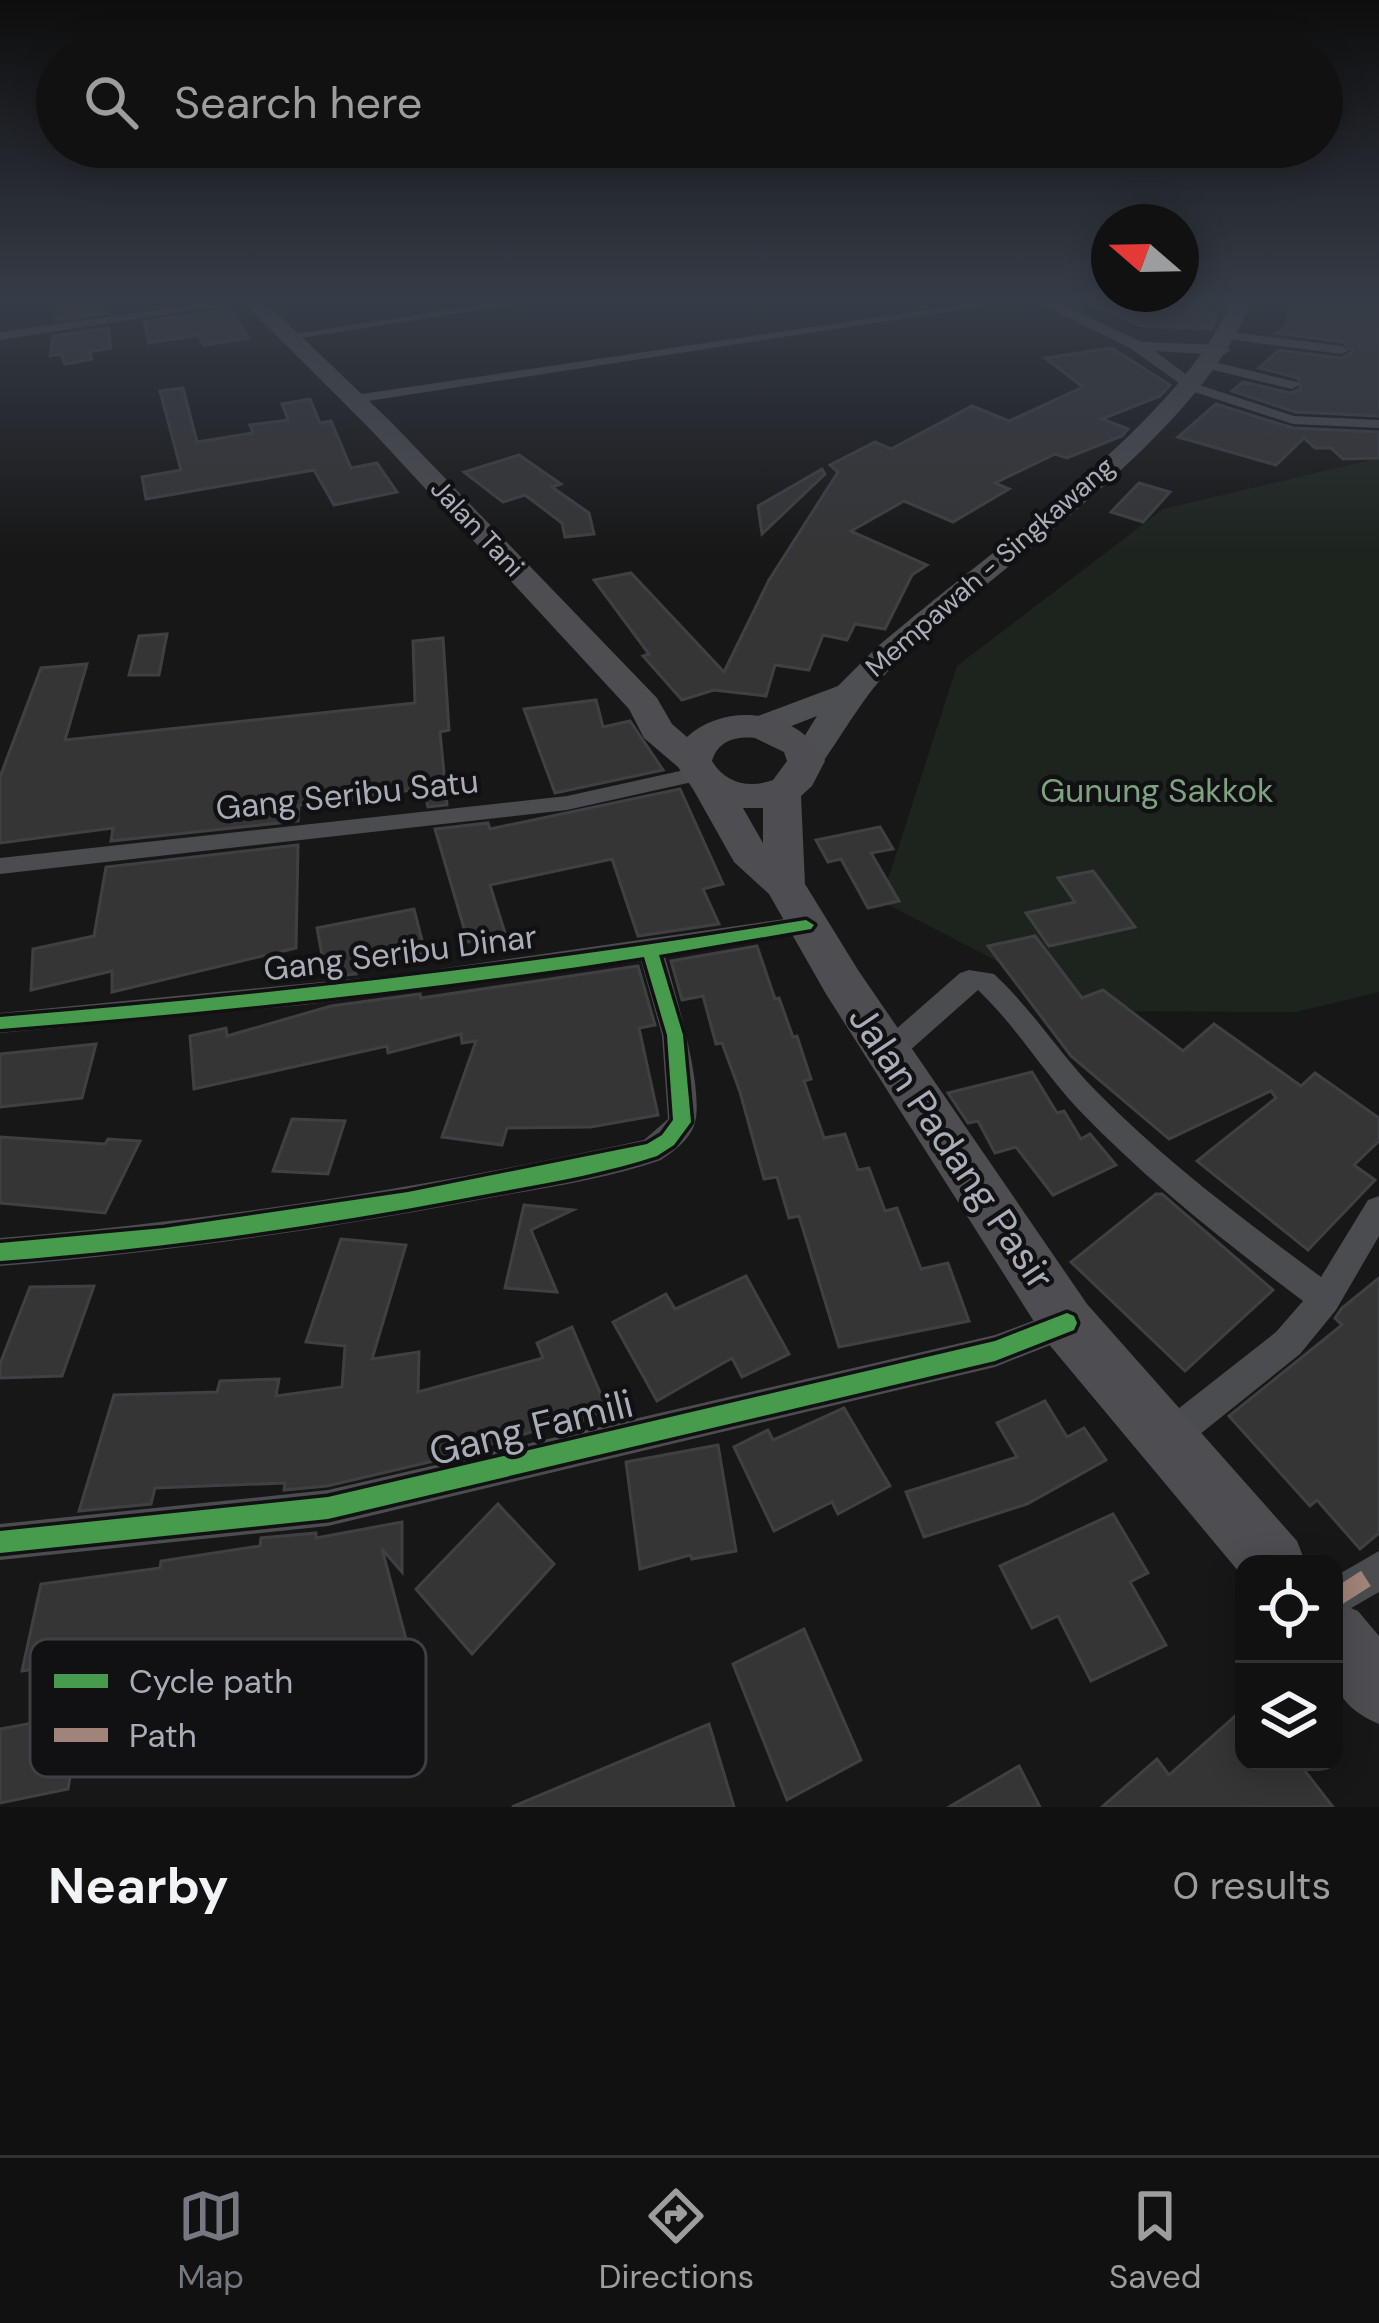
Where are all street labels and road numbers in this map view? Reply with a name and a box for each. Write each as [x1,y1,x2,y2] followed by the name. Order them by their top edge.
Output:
[858,449,1121,684] street label: Mempawah - Singkawang
[423,471,532,584] street label: Jalan Tani
[214,759,481,830] street label: Gang Seribu Satu
[261,914,539,991] street label: Gang Seribu Dinar
[837,995,1066,1300] street label: Jalan Padang Pasir
[424,1378,638,1477] street label: Gang Famili

